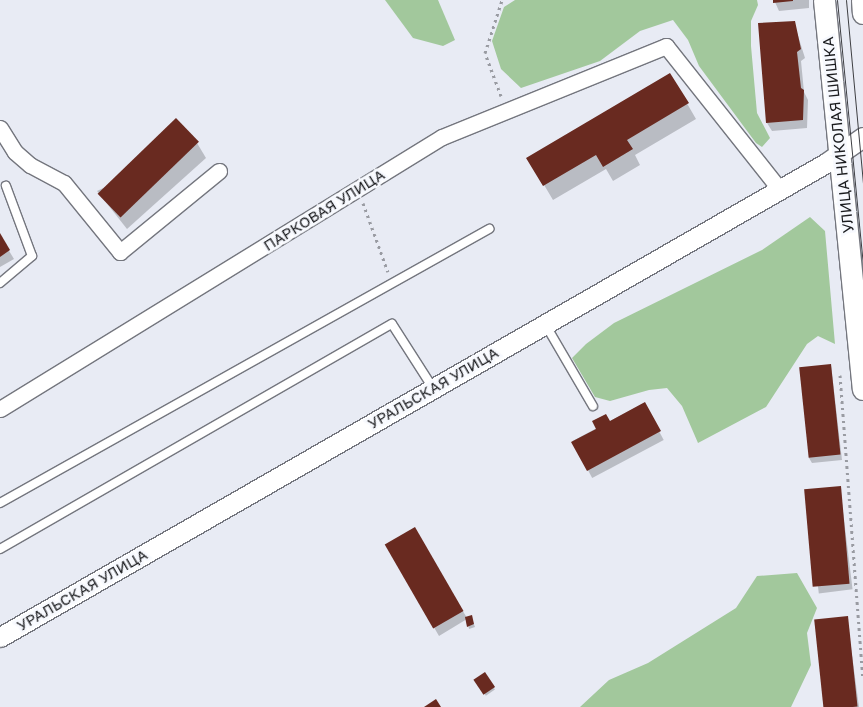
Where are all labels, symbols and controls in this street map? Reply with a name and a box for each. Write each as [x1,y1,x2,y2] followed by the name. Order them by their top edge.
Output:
[819,36,857,234] street label: УЛИЦА НИКОЛАЯ ШИШКА
[260,165,388,255] street label: ПАРКОВАЯ УЛИЦА
[364,343,502,433] street label: УРАЛЬСКАЯ УЛИЦА
[13,545,151,635] street label: УРАЛЬСКАЯ УЛИЦА

